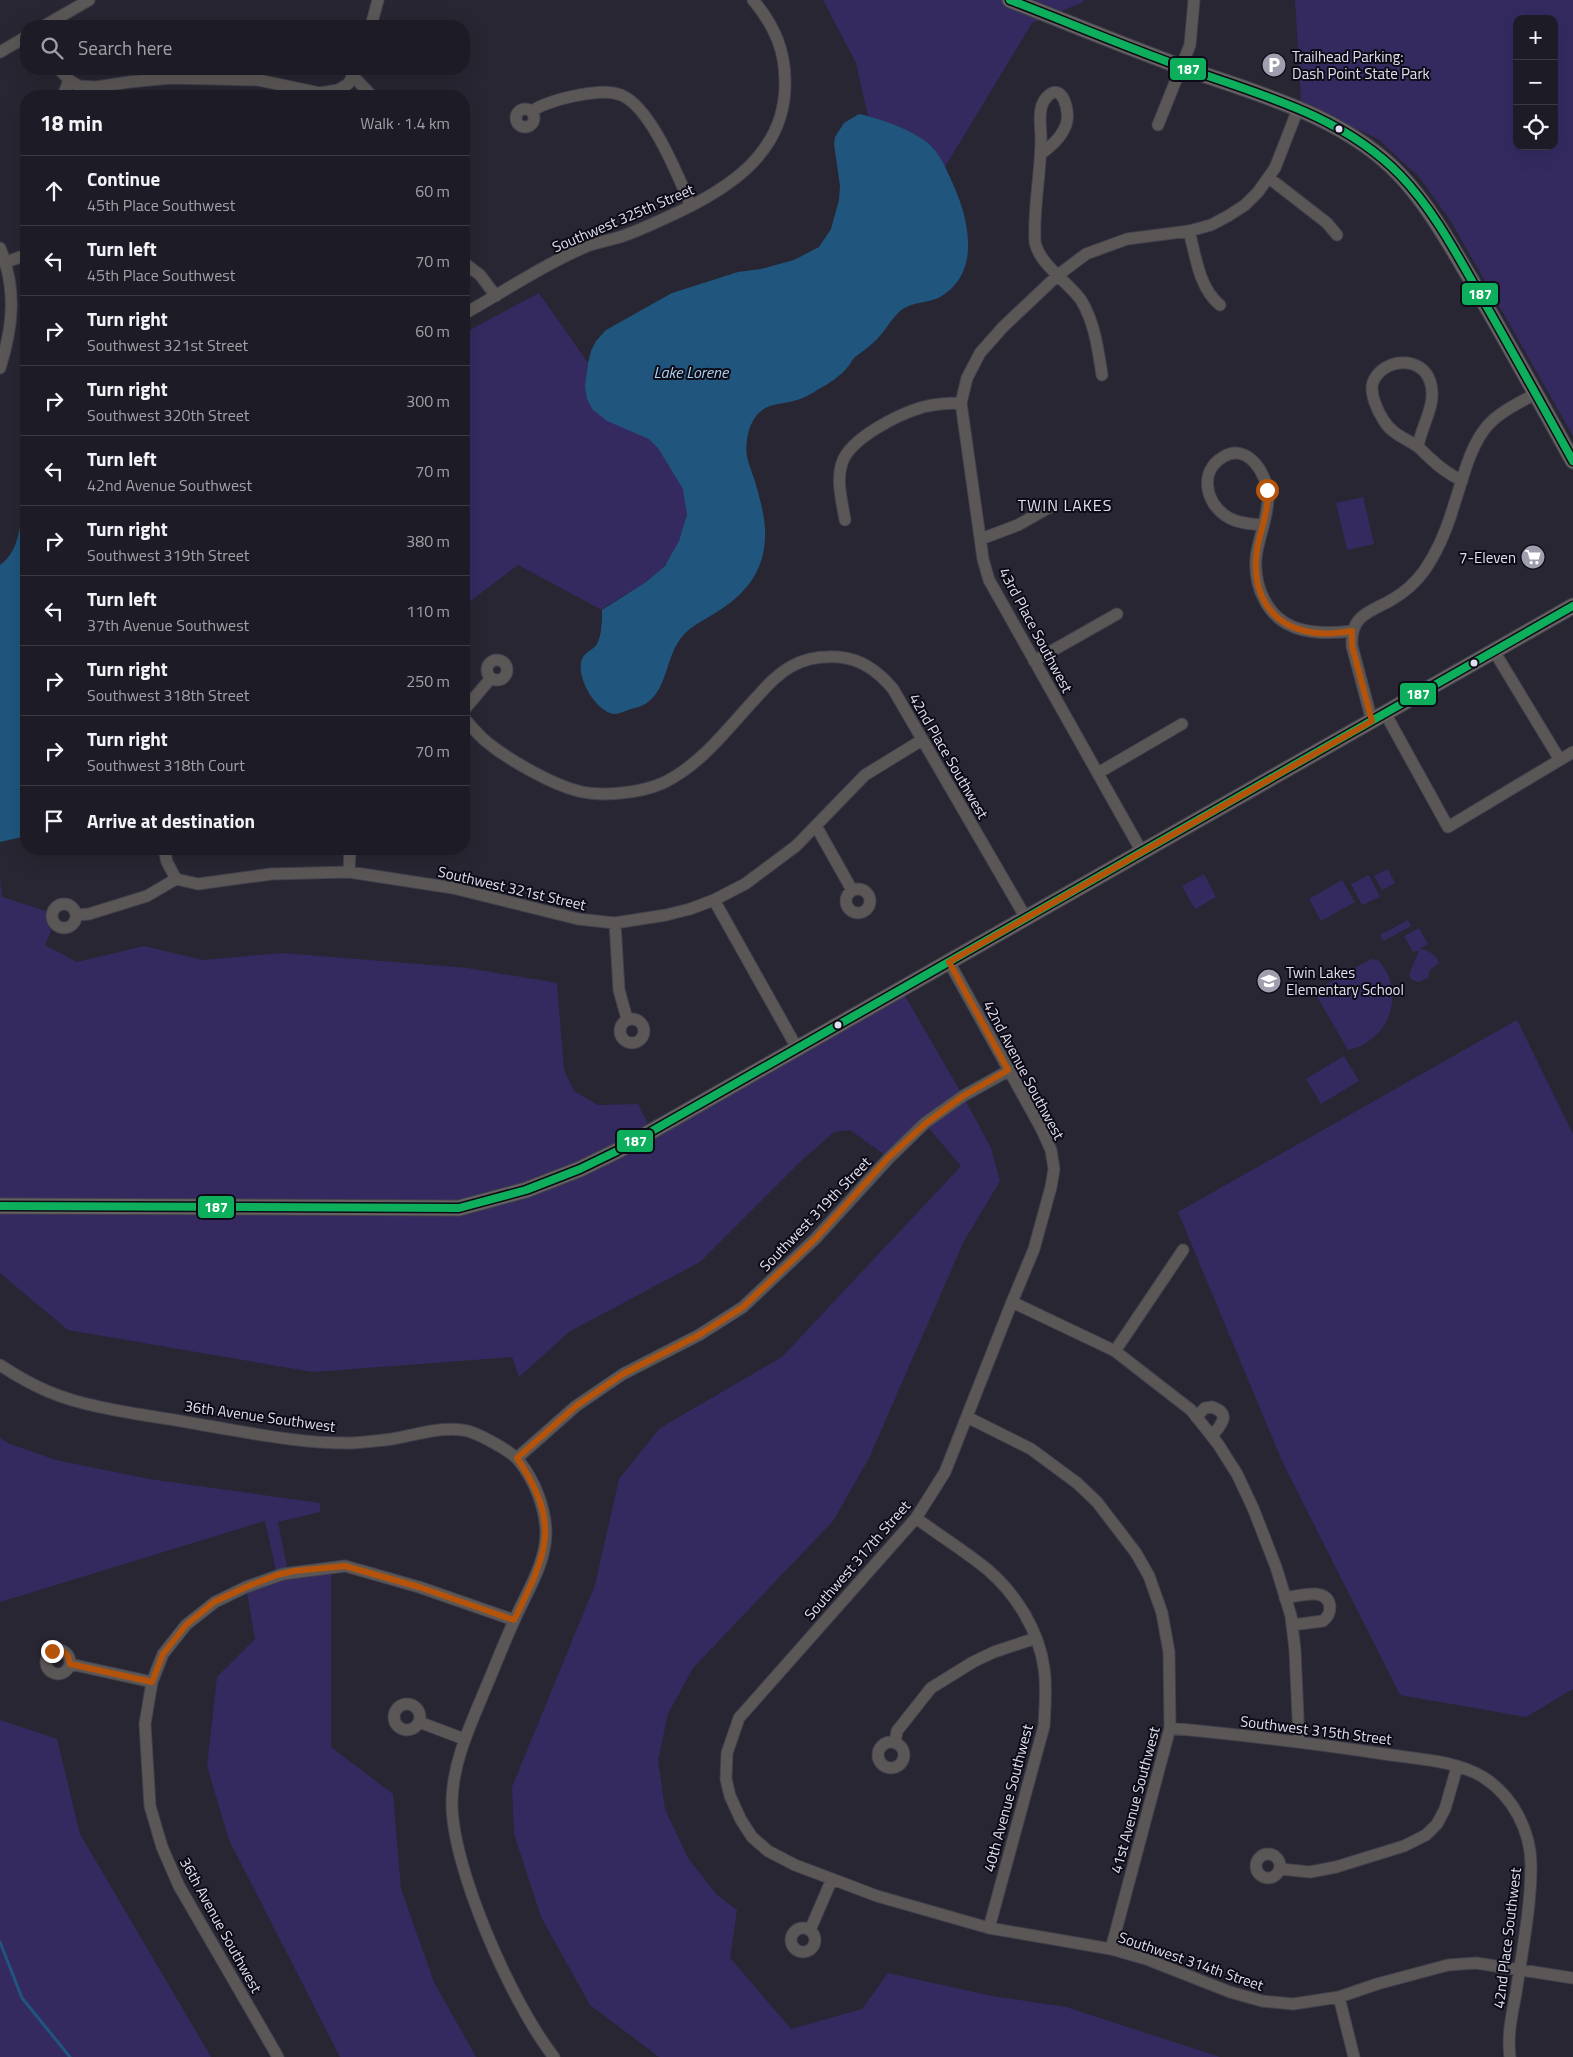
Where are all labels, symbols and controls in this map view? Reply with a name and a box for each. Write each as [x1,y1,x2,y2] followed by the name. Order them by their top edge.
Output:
[1513,15,1558,150] map controls
[1513,15,1558,60] button: +
[20,20,470,75] search box
[78,33,172,62] text: Search here
[38,34,66,62] icon: search
[1292,45,1430,85] place label: Trailhead Parking: Dash Point State Park
[1261,52,1287,78] parking icon: Trailhead Parking: Dash Point State Park
[1169,57,1207,81] line badge: 187
[1176,58,1200,79] text: 187
[1513,60,1558,105] button: −
[1513,105,1558,150] button: locate
[40,107,103,139] text: 18 min
[360,111,450,135] text: Walk · 1.4 km
[1334,124,1344,134] unlabelled marker
[87,164,160,193] text: Continue
[40,177,68,205] icon: ahead
[548,177,698,258] street label: Southwest 325th Street
[415,179,450,203] text: 60 m
[87,193,235,217] text: 45th Place Southwest
[87,234,157,263] text: Turn left
[40,247,68,275] icon: left
[415,249,450,273] text: 70 m
[87,263,235,287] text: 45th Place Southwest
[1461,282,1499,306] line badge: 187
[1468,283,1492,304] text: 187
[87,304,168,333] text: Turn right
[40,317,68,345] icon: right
[415,319,450,343] text: 60 m
[87,333,248,357] text: Southwest 321st Street
[654,360,730,384] water label: Lake Lorene
[87,374,168,403] text: Turn right
[40,387,68,415] icon: right
[406,389,450,413] text: 300 m
[87,403,249,427] text: Southwest 320th Street
[87,444,157,473] text: Turn left
[40,457,68,485] icon: left
[415,459,450,483] text: 70 m
[87,473,252,497] text: 42nd Avenue Southwest
[1256,479,1279,502] route start
[1018,493,1112,517] district label: TWIN LAKES
[87,514,168,543] text: Turn right
[40,527,68,555] icon: right
[406,529,450,553] text: 380 m
[87,543,249,567] text: Southwest 319th Street
[1520,544,1546,570] supermarket icon: 7-Eleven
[1459,546,1516,569] place label: 7-Eleven
[993,563,1079,697] street label: 43rd Place Southwest
[87,584,157,613] text: Turn left
[40,597,68,625] icon: left
[406,599,450,623] text: 110 m
[87,613,249,637] text: 37th Avenue Southwest
[87,654,168,683] text: Turn right
[1469,658,1479,668] unlabelled marker
[40,667,68,695] icon: right
[406,669,450,693] text: 250 m
[1399,682,1437,706] line badge: 187
[87,683,249,707] text: Southwest 318th Street
[1406,683,1430,704] text: 187
[904,689,995,824] street label: 42nd Place Southwest
[87,724,168,753] text: Turn right
[40,737,68,765] icon: right
[415,739,450,763] text: 70 m
[87,753,245,777] text: Southwest 318th Court
[87,806,255,835] text: Arrive at destination
[40,807,68,835] icon: arrive
[436,860,589,916] street label: Southwest 321st Street
[1286,961,1404,1001] place label: Twin Lakes Elementary School
[1256,968,1282,994] school or university icon: Twin Lakes Elementary School
[978,996,1071,1144] street label: 42nd Avenue Southwest
[833,1020,843,1030] unlabelled marker
[616,1129,654,1153] line badge: 187
[623,1130,647,1151] text: 187
[754,1151,877,1277] street label: Southwest 319th Street
[197,1195,235,1219] line badge: 187
[204,1196,228,1217] text: 187
[183,1394,338,1438] street label: 36th Avenue Southwest
[798,1494,916,1625] street label: Southwest 317th Street
[41,1640,64,1663] route end
[1239,1709,1394,1751] street label: Southwest 315th Street
[977,1721,1039,1874] street label: 40th Avenue Southwest
[1104,1723,1166,1876] street label: 41st Avenue Southwest
[174,1853,268,1998] street label: 36th Avenue Southwest
[1487,1866,1527,2010] street label: 42nd Place Southwest
[1115,1925,1267,1997] street label: Southwest 314th Street

